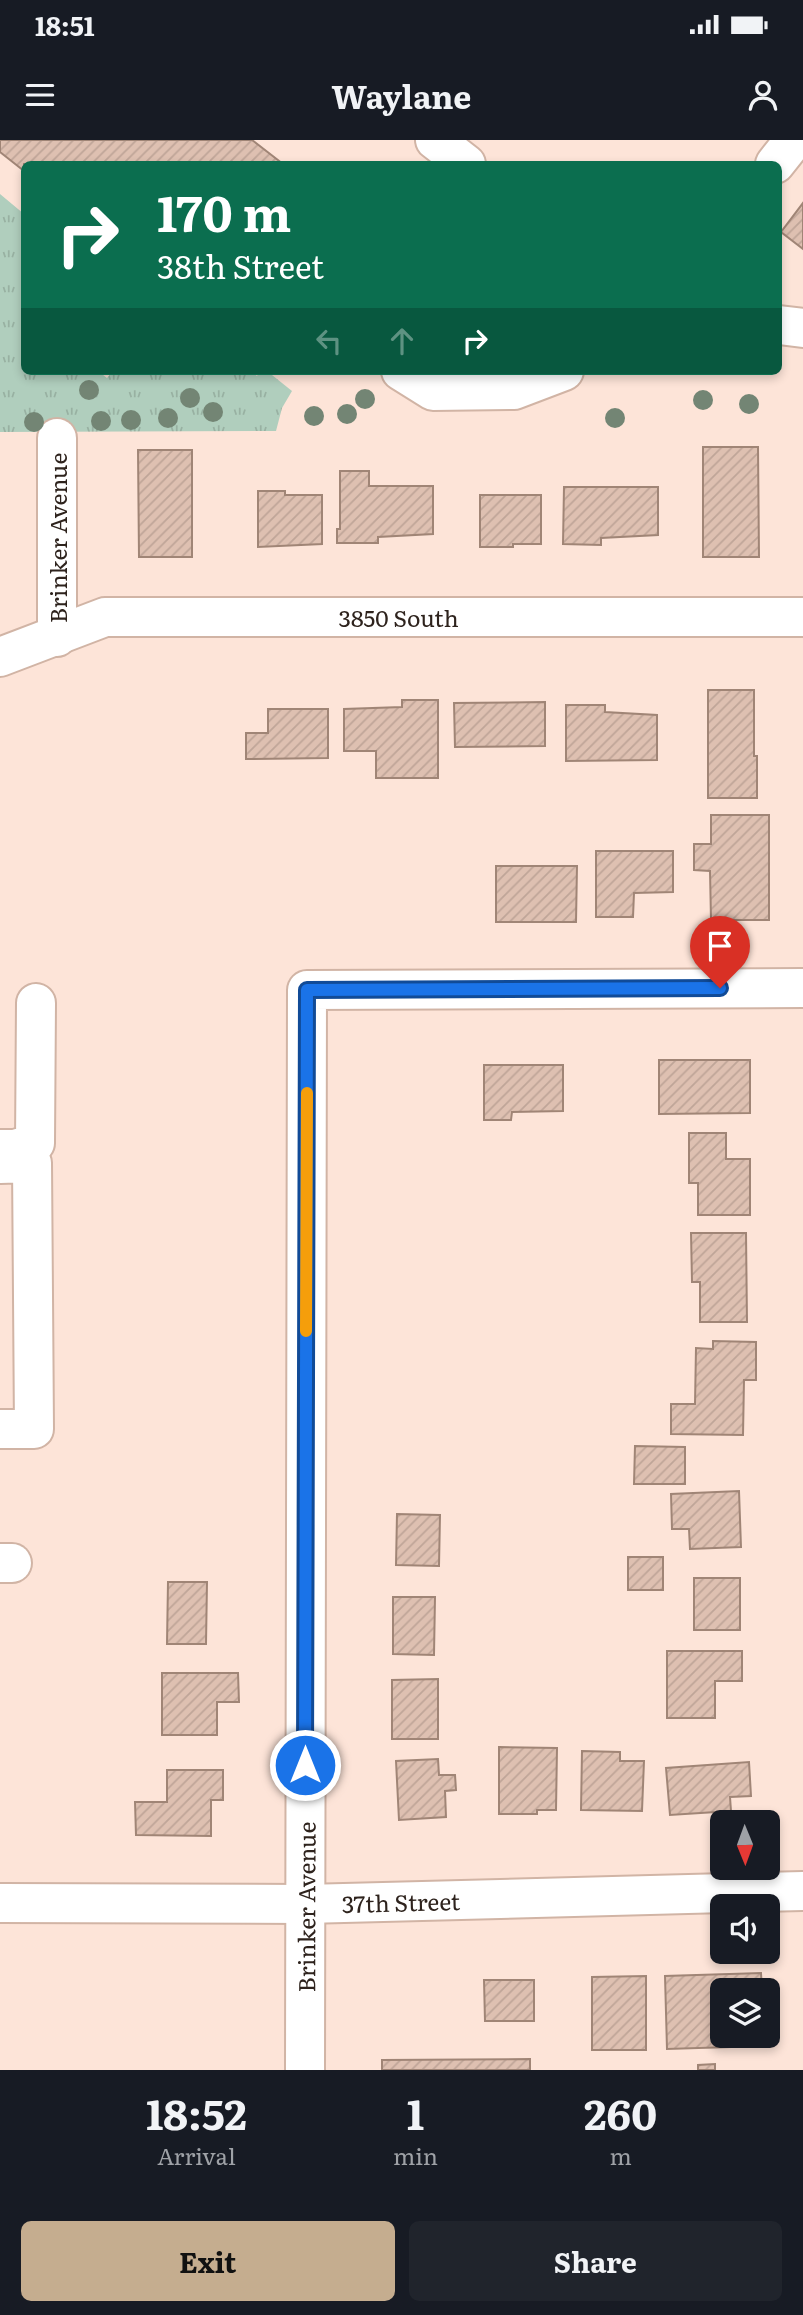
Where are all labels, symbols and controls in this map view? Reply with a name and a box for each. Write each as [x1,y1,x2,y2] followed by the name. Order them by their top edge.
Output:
[35,5,95,44] text: 18:51
[332,71,471,119] text: Waylane
[21,76,59,114] icon: menu
[744,76,782,114] icon: person
[157,174,291,247] text: 170 m
[42,189,133,280] icon: right
[157,241,324,289] text: 38th Street
[310,322,348,360] icon: left
[383,322,421,360] icon: ahead
[456,322,494,360] icon: right
[40,453,74,623] street label: Brinker Avenue
[338,600,459,634] street label: 3850 South
[690,916,750,988] pin
[701,927,739,965] icon: arrive
[268,1728,342,1802] position arrow
[710,1810,780,1880] north arrow
[710,1810,780,2048] map controls
[288,1822,322,1992] street label: Brinker Avenue
[341,1883,461,1920] street label: 37th Street
[710,1894,780,1964] button: sound
[710,1978,780,2048] button: layers
[146,2081,247,2143] text: 18:52
[407,2081,424,2143] text: 1
[584,2081,657,2143] text: 260
[157,2138,236,2172] text: Arrival
[393,2138,438,2172] text: min
[609,2138,632,2172] text: m
[21,2221,395,2301] button: Exit
[409,2221,782,2301] button: Share

